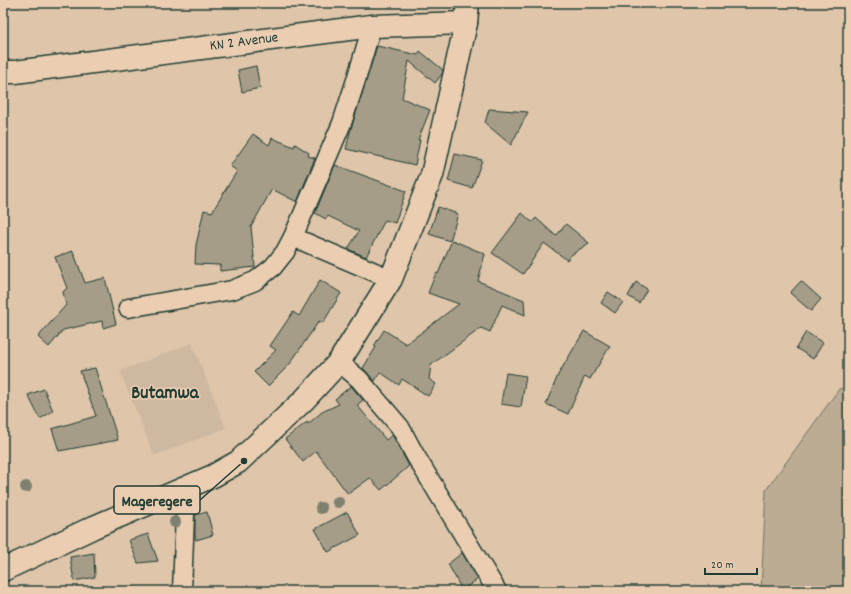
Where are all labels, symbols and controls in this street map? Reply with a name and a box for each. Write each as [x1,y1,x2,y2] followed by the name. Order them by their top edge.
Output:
[209,27,280,58] street label: KN 2 Avenue
[131,381,200,408] district label: Butamwa
[114,486,200,514] callout: Mageregere
[122,491,192,514] text: Mageregere
[705,550,757,576] scale bar
[711,557,734,574] text: 20 m

